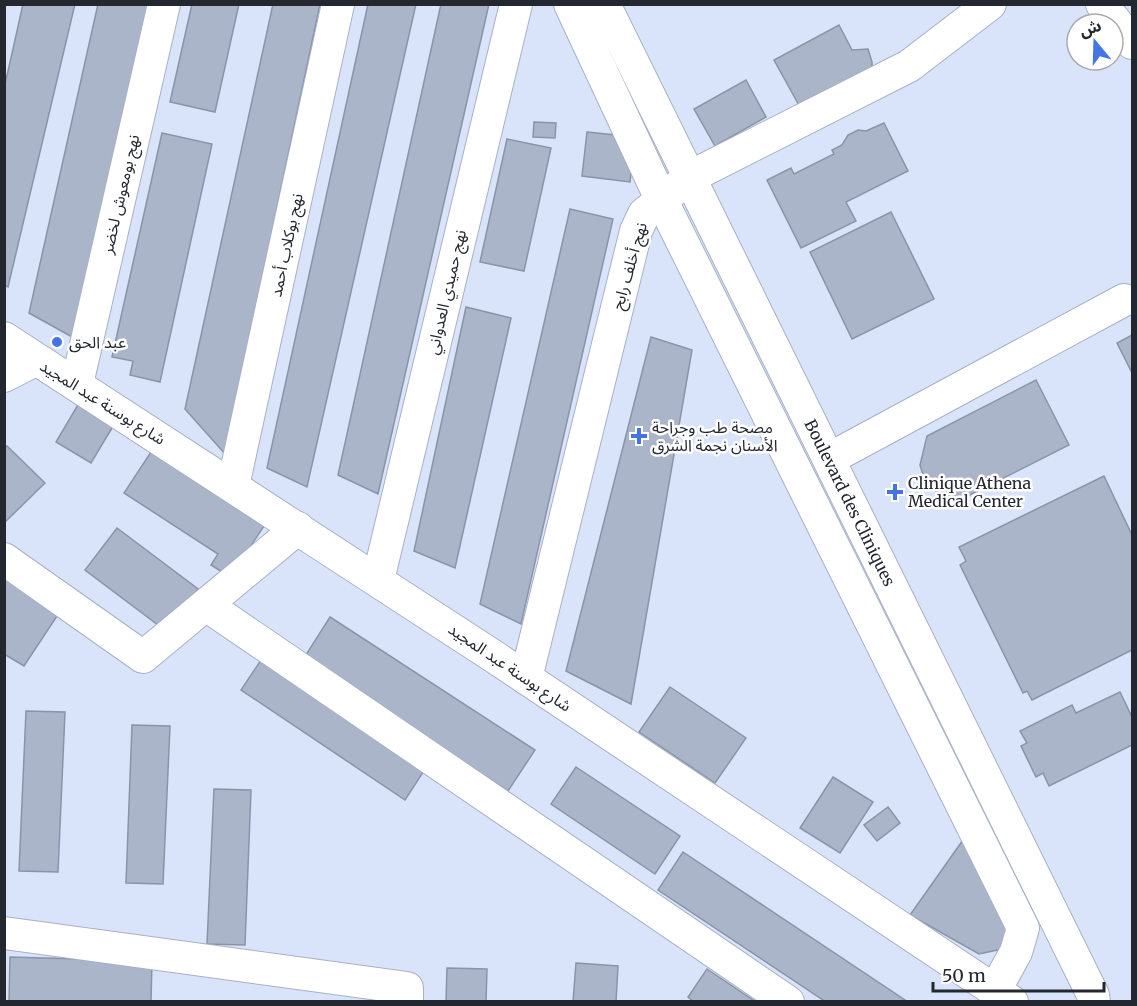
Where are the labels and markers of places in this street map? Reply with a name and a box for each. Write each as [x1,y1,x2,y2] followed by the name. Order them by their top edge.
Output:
[69,332,126,353] place label: عبد الحق
[50,335,64,349] marker: عبد الحق
[652,417,778,455] place label: مصحة طب وجراحة الأسنان نجمة الشرق
[630,427,648,445] marker: مصحة طب وجراحة الأسنان نجمة الشرق
[908,473,1031,511] place label: Clinique Athena Medical Center
[886,483,904,501] marker: Clinique Athena Medical Center

